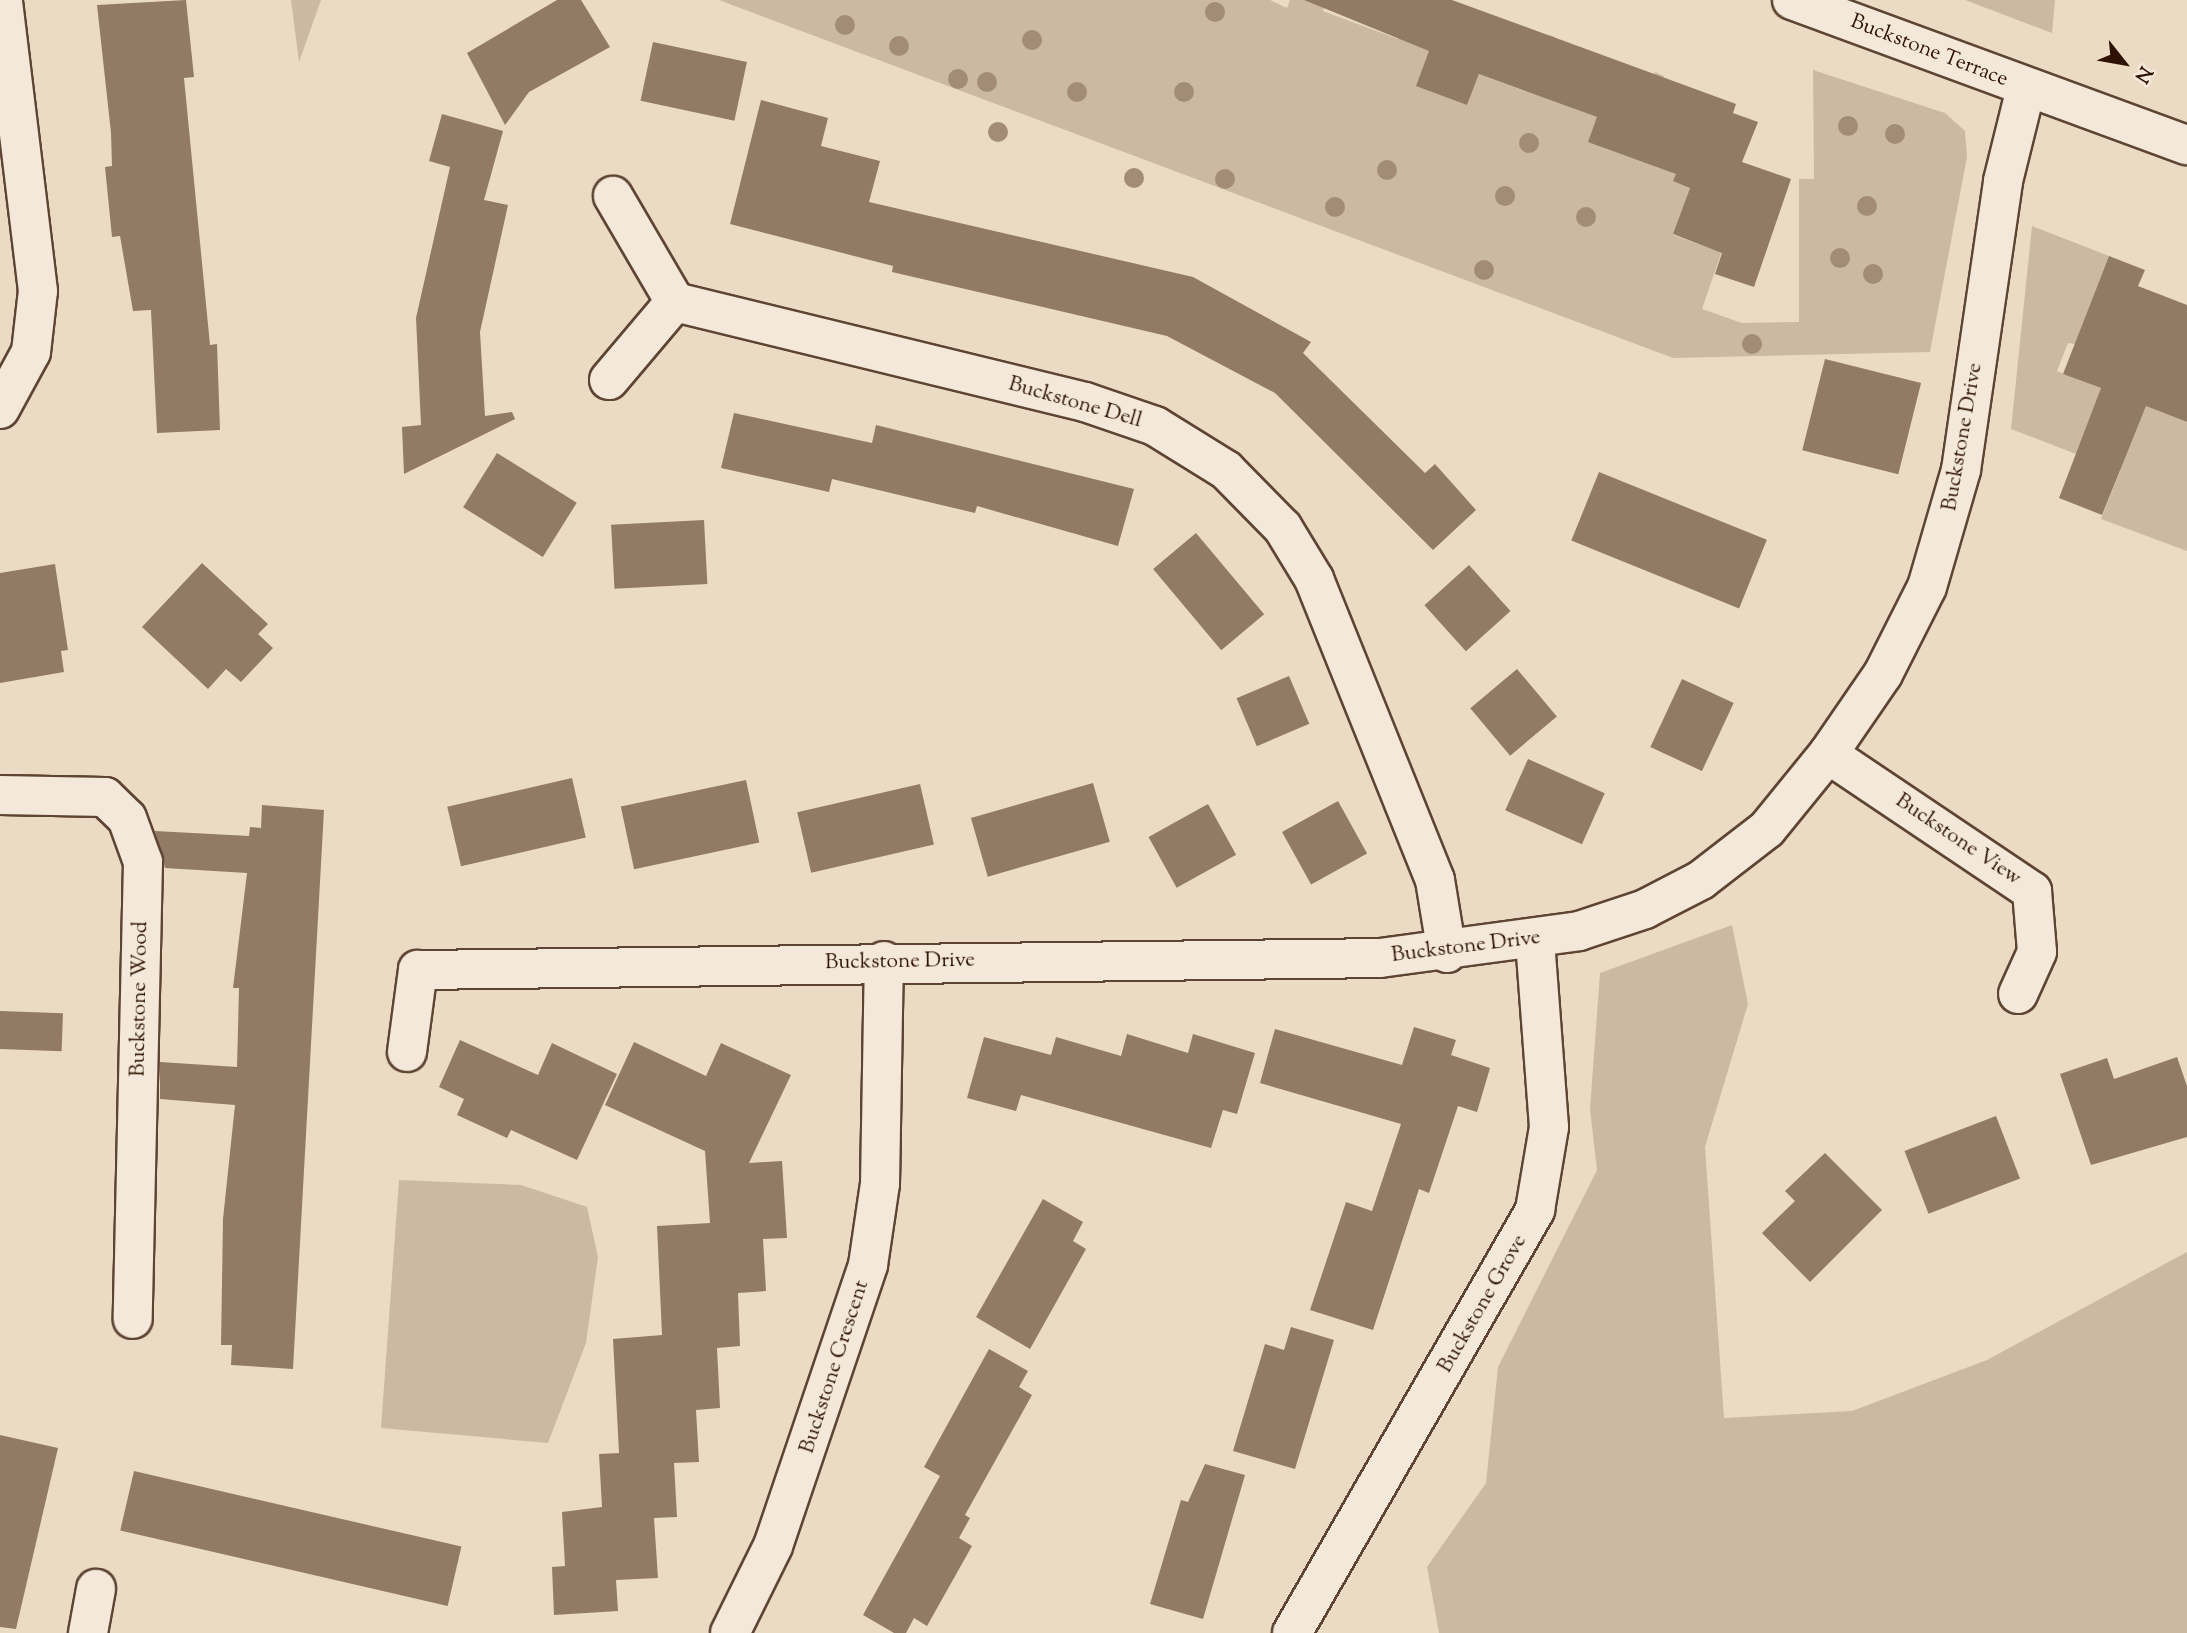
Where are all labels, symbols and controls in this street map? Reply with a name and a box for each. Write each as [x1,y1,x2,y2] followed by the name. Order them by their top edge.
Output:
[1847,9,2011,93] street label: Buckstone Terrace
[2089,28,2159,98] north arrow
[2127,61,2158,88] text: N
[1938,361,1988,513] street label: Buckstone Drive
[1005,372,1145,434] street label: Buckstone Dell
[1890,789,2026,891] street label: Buckstone View
[126,921,154,1077] street label: Buckstone Wood
[1390,925,1542,969] street label: Buckstone Drive
[825,948,975,976] street label: Buckstone Drive
[1433,1230,1533,1378] street label: Buckstone Grove
[795,1277,875,1457] street label: Buckstone Crescent

